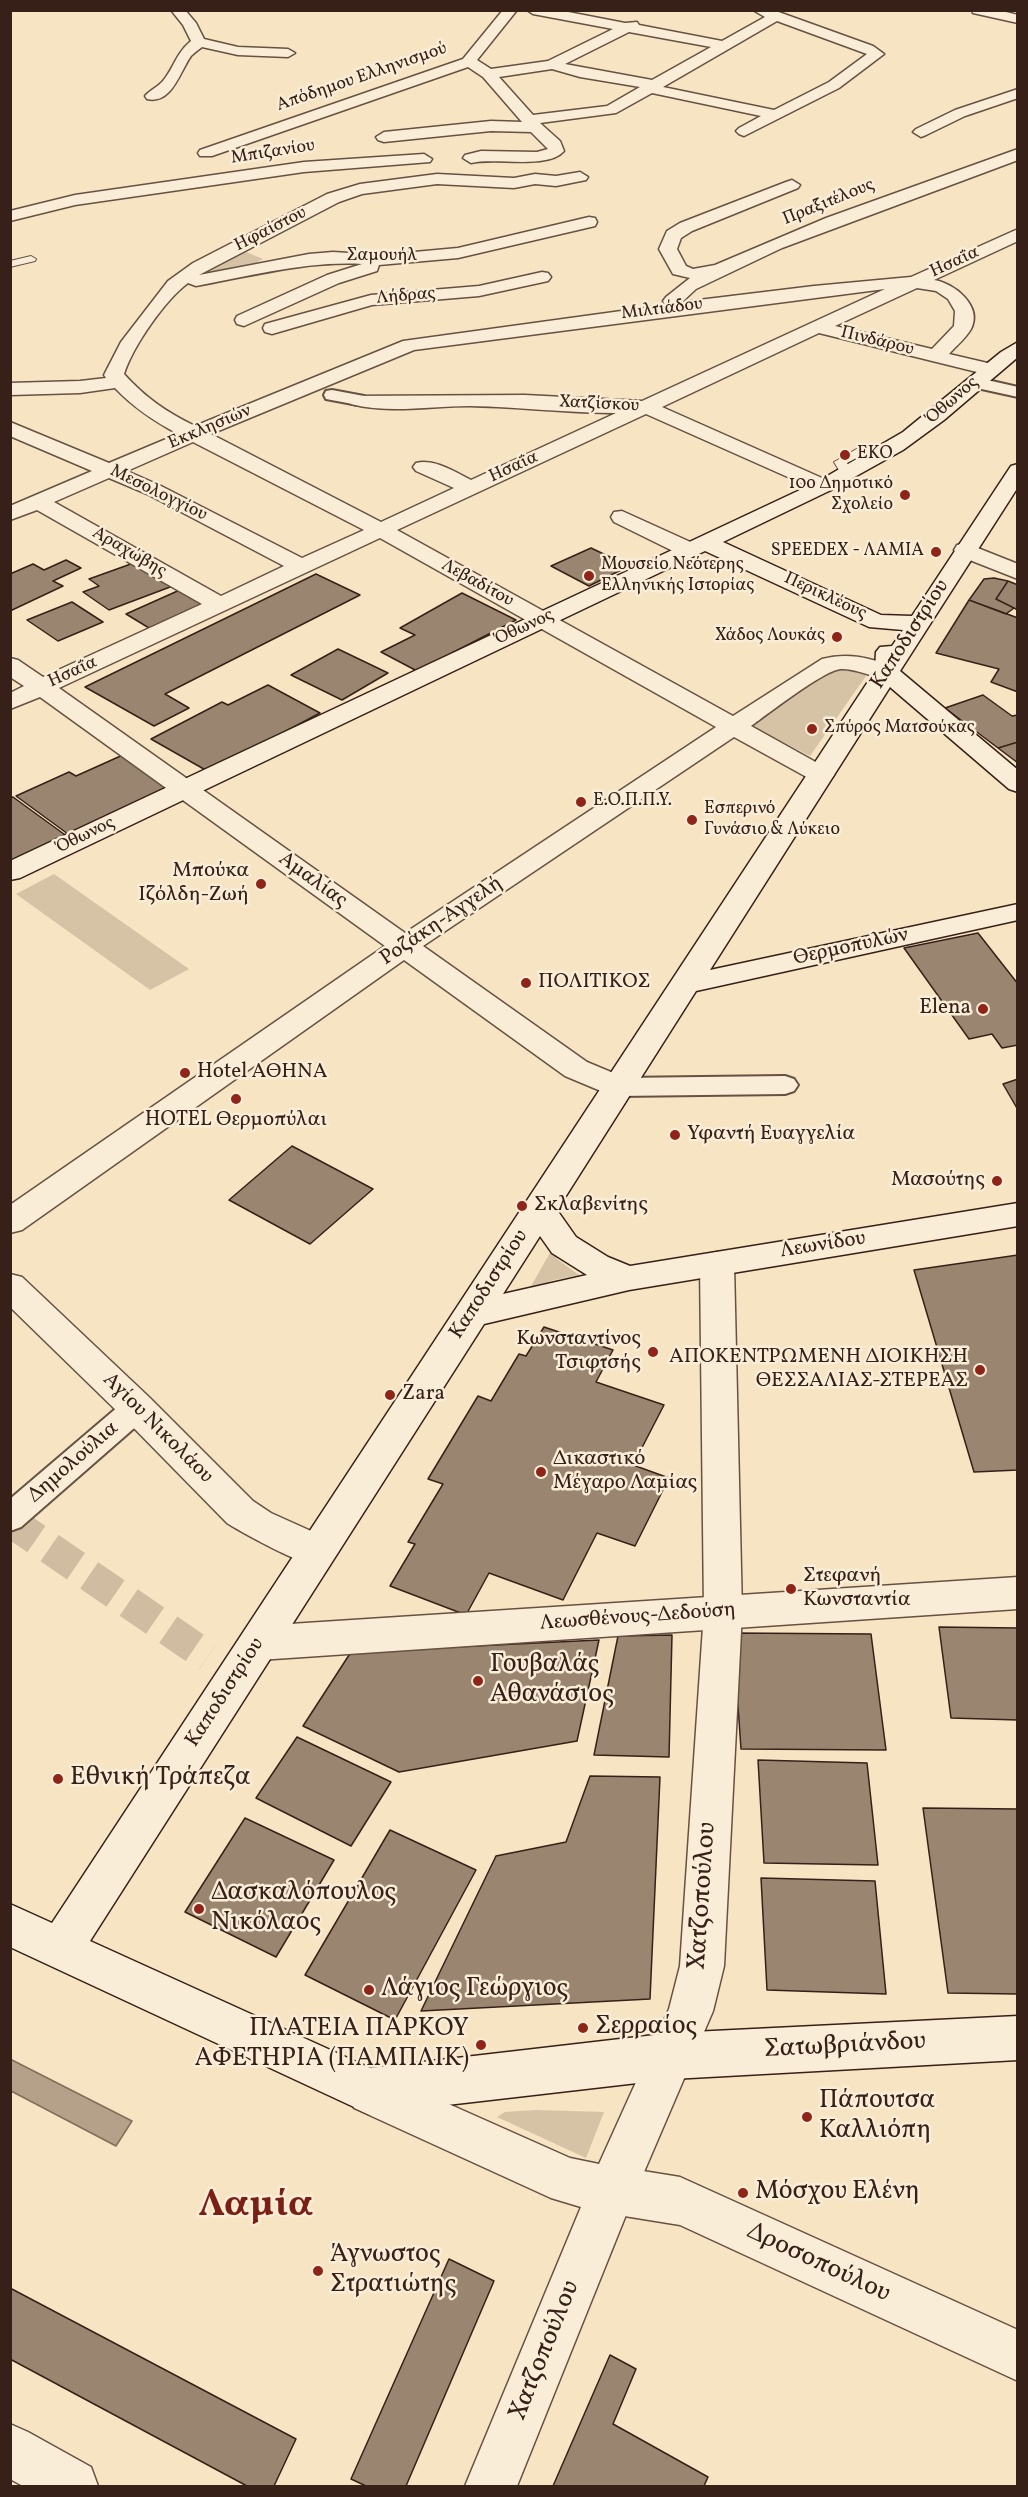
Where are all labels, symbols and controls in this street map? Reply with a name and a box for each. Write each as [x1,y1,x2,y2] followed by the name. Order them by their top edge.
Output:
[274,39,450,117] street label: Απόδημου Ελληνισμού
[230,136,316,170] street label: Μπιζανίου
[780,175,878,231] street label: Πραξιτέλους
[231,203,311,257] street label: Ηφαίστου
[927,242,983,284] street label: Ησαΐα
[347,246,417,268] street label: Σαμουήλ
[376,284,436,310] street label: Λήδρας
[620,294,704,326] street label: Μιλτιάδου
[838,322,916,362] street label: Πινδάρου
[923,373,983,429] street label: Όθωνος
[558,392,640,418] street label: Χατζίσκου
[165,401,255,455] street label: Εκκλησιών
[857,444,893,466] place label: EKO
[486,447,542,489] street label: Ησαΐα
[838,448,852,462] marker: EKO
[106,461,210,527] street label: Μεσολογγίου
[789,474,893,516] place label: 10ο Δημοτικό Σχολείο
[898,488,912,502] marker: 10ο Δημοτικό Σχολείο
[88,523,170,583] street label: Αραχώβης
[771,541,924,563] place label: SPEEDEX - ΛΑΜΙΑ
[929,545,943,559] marker: SPEEDEX - ΛΑΜΙΑ
[437,555,517,613] street label: Λεβαδίτου
[601,555,754,598] place label: Μουσείο Νεότερης Ελληνικής Ιστορίας
[780,568,870,626] street label: Περικλέους
[582,569,596,583] marker: Μουσείο Νεότερης Ελληνικής Ιστορίας
[866,576,956,694] street label: Καποδιστρίου
[492,605,558,651] street label: Όθωνος
[715,626,825,648] place label: Χάδος Λουκάς
[830,630,844,644] marker: Χάδος Λουκάς
[45,652,101,694] street label: Ησαΐα
[824,718,975,740] place label: Σπύρος Ματσούκας
[805,722,819,736] marker: Σπύρος Ματσούκας
[593,791,672,813] place label: Ε.Ο.Π.Π.Υ.
[574,795,588,809] marker: Ε.Ο.Π.Π.Υ.
[704,799,840,842] place label: Εσπερινό Γυνάσιο & Λύκειο
[53,813,119,859] street label: Όθωνος
[685,813,699,827] marker: Εσπερινό Γυνάσιο & Λύκειο
[273,848,351,914] street label: Αμαλίας
[138,859,249,909] place label: Μπούκα Ιζόλδη-Ζωή
[376,872,508,972] street label: Ροζάκη-Αγγελή
[254,877,268,891] marker: Μπούκα Ιζόλδη-Ζωή
[791,924,911,972] street label: Θερμοπυλών
[538,970,650,996] place label: ΠΟΛΙΤΙΚΟΣ
[519,976,533,990] marker: ΠΟΛΙΤΙΚΟΣ
[919,996,971,1022] place label: Elena
[976,1002,990,1016] marker: Elena
[197,1060,327,1086] place label: Hotel ΑΘΗΝΑ
[178,1066,192,1080] marker: Hotel ΑΘΗΝΑ
[229,1092,243,1106] marker: HOTEL Θερμοπύλαι
[145,1108,327,1134] place label: HOTEL Θερμοπύλαι
[687,1122,855,1148] place label: Υφαντή Ευαγγελία
[668,1128,682,1142] marker: Υφαντή Ευαγγελία
[891,1168,985,1194] place label: Μασούτης
[990,1174,1004,1188] marker: Μασούτης
[534,1193,648,1219] place label: Σκλαβενίτης
[515,1199,529,1213] marker: Σκλαβενίτης
[445,1226,535,1344] street label: Καποδιστρίου
[778,1227,868,1265] street label: Λεωνίδου
[516,1327,641,1377] place label: Κωνσταντίνος Τσιφτσής
[646,1345,660,1359] marker: Κωνσταντίνος Τσιφτσής
[669,1345,968,1395] place label: ΑΠΟΚΕΝΤΡΩΜΕΝΗ ΔΙΟΙΚΗΣΗ ΘΕΣΣΑΛΙΑΣ-ΣΤΕΡΕΑΣ
[973,1363,987,1377] marker: ΑΠΟΚΕΝΤΡΩΜΕΝΗ ΔΙΟΙΚΗΣΗ ΘΕΣΣΑΛΙΑΣ-ΣΤΕΡΕΑΣ
[96,1368,218,1490] street label: Αγίου Νικολάου
[402,1382,445,1408] place label: Zara
[383,1388,397,1402] marker: Zara
[23,1417,125,1509] street label: Δημολούλια
[553,1447,697,1497] place label: Δικαστικό Μέγαρο Λαμίας
[534,1465,548,1479] marker: Δικαστικό Μέγαρο Λαμίας
[803,1564,910,1614] place label: Στεφανή Κωνσταντία
[784,1582,798,1596] marker: Στεφανή Κωνσταντία
[539,1599,737,1637] street label: Λεωσθένους-Δεδούση
[181,1634,271,1752] street label: Καποδιστρίου
[490,1650,614,1712] place label: Γουβαλάς Αθανάσιος
[471,1674,485,1688] marker: Γουβαλάς Αθανάσιος
[70,1763,251,1795] place label: Εθνική Τράπεζα
[51,1772,65,1786] marker: Εθνική Τράπεζα
[683,1821,725,1971] street label: Χατζοπούλου
[211,1878,396,1940] place label: Δασκαλόπουλος Νικόλαος
[192,1902,206,1916] marker: Δασκαλόπουλος Νικόλαος
[381,1974,568,2006] place label: Λάγιος Γεώργιος
[362,1983,376,1997] marker: Λάγιος Γεώργιος
[595,2012,697,2044] place label: Σερραίος
[195,2014,469,2076] place label: ΠΛΑΤΕΙΑ ΠΑΡΚΟΥ ΑΦΕΤΗΡΙΑ (ΠΑΜΠΛΙΚ)
[576,2021,590,2035] marker: Σερραίος
[763,2027,927,2067] street label: Σατωβριάνδου
[474,2038,488,2052] marker: ΠΛΑΤΕΙΑ ΠΑΡΚΟΥ ΑΦΕΤΗΡΙΑ (ΠΑΜΠΛΙΚ)
[819,2086,935,2148] place label: Πάπουτσα Καλλιόπη
[800,2110,814,2124] marker: Πάπουτσα Καλλιόπη
[755,2177,920,2209] place label: Μόσχου Ελένη
[199,2185,313,2231] district label: Λαμία
[736,2186,750,2200] marker: Μόσχου Ελένη
[741,2217,895,2311] street label: Δροσοπούλου
[330,2240,456,2302] place label: Άγνωστος Στρατιώτης
[311,2264,325,2278] marker: Άγνωστος Στρατιώτης
[504,2277,588,2425] street label: Χατζοπούλου

